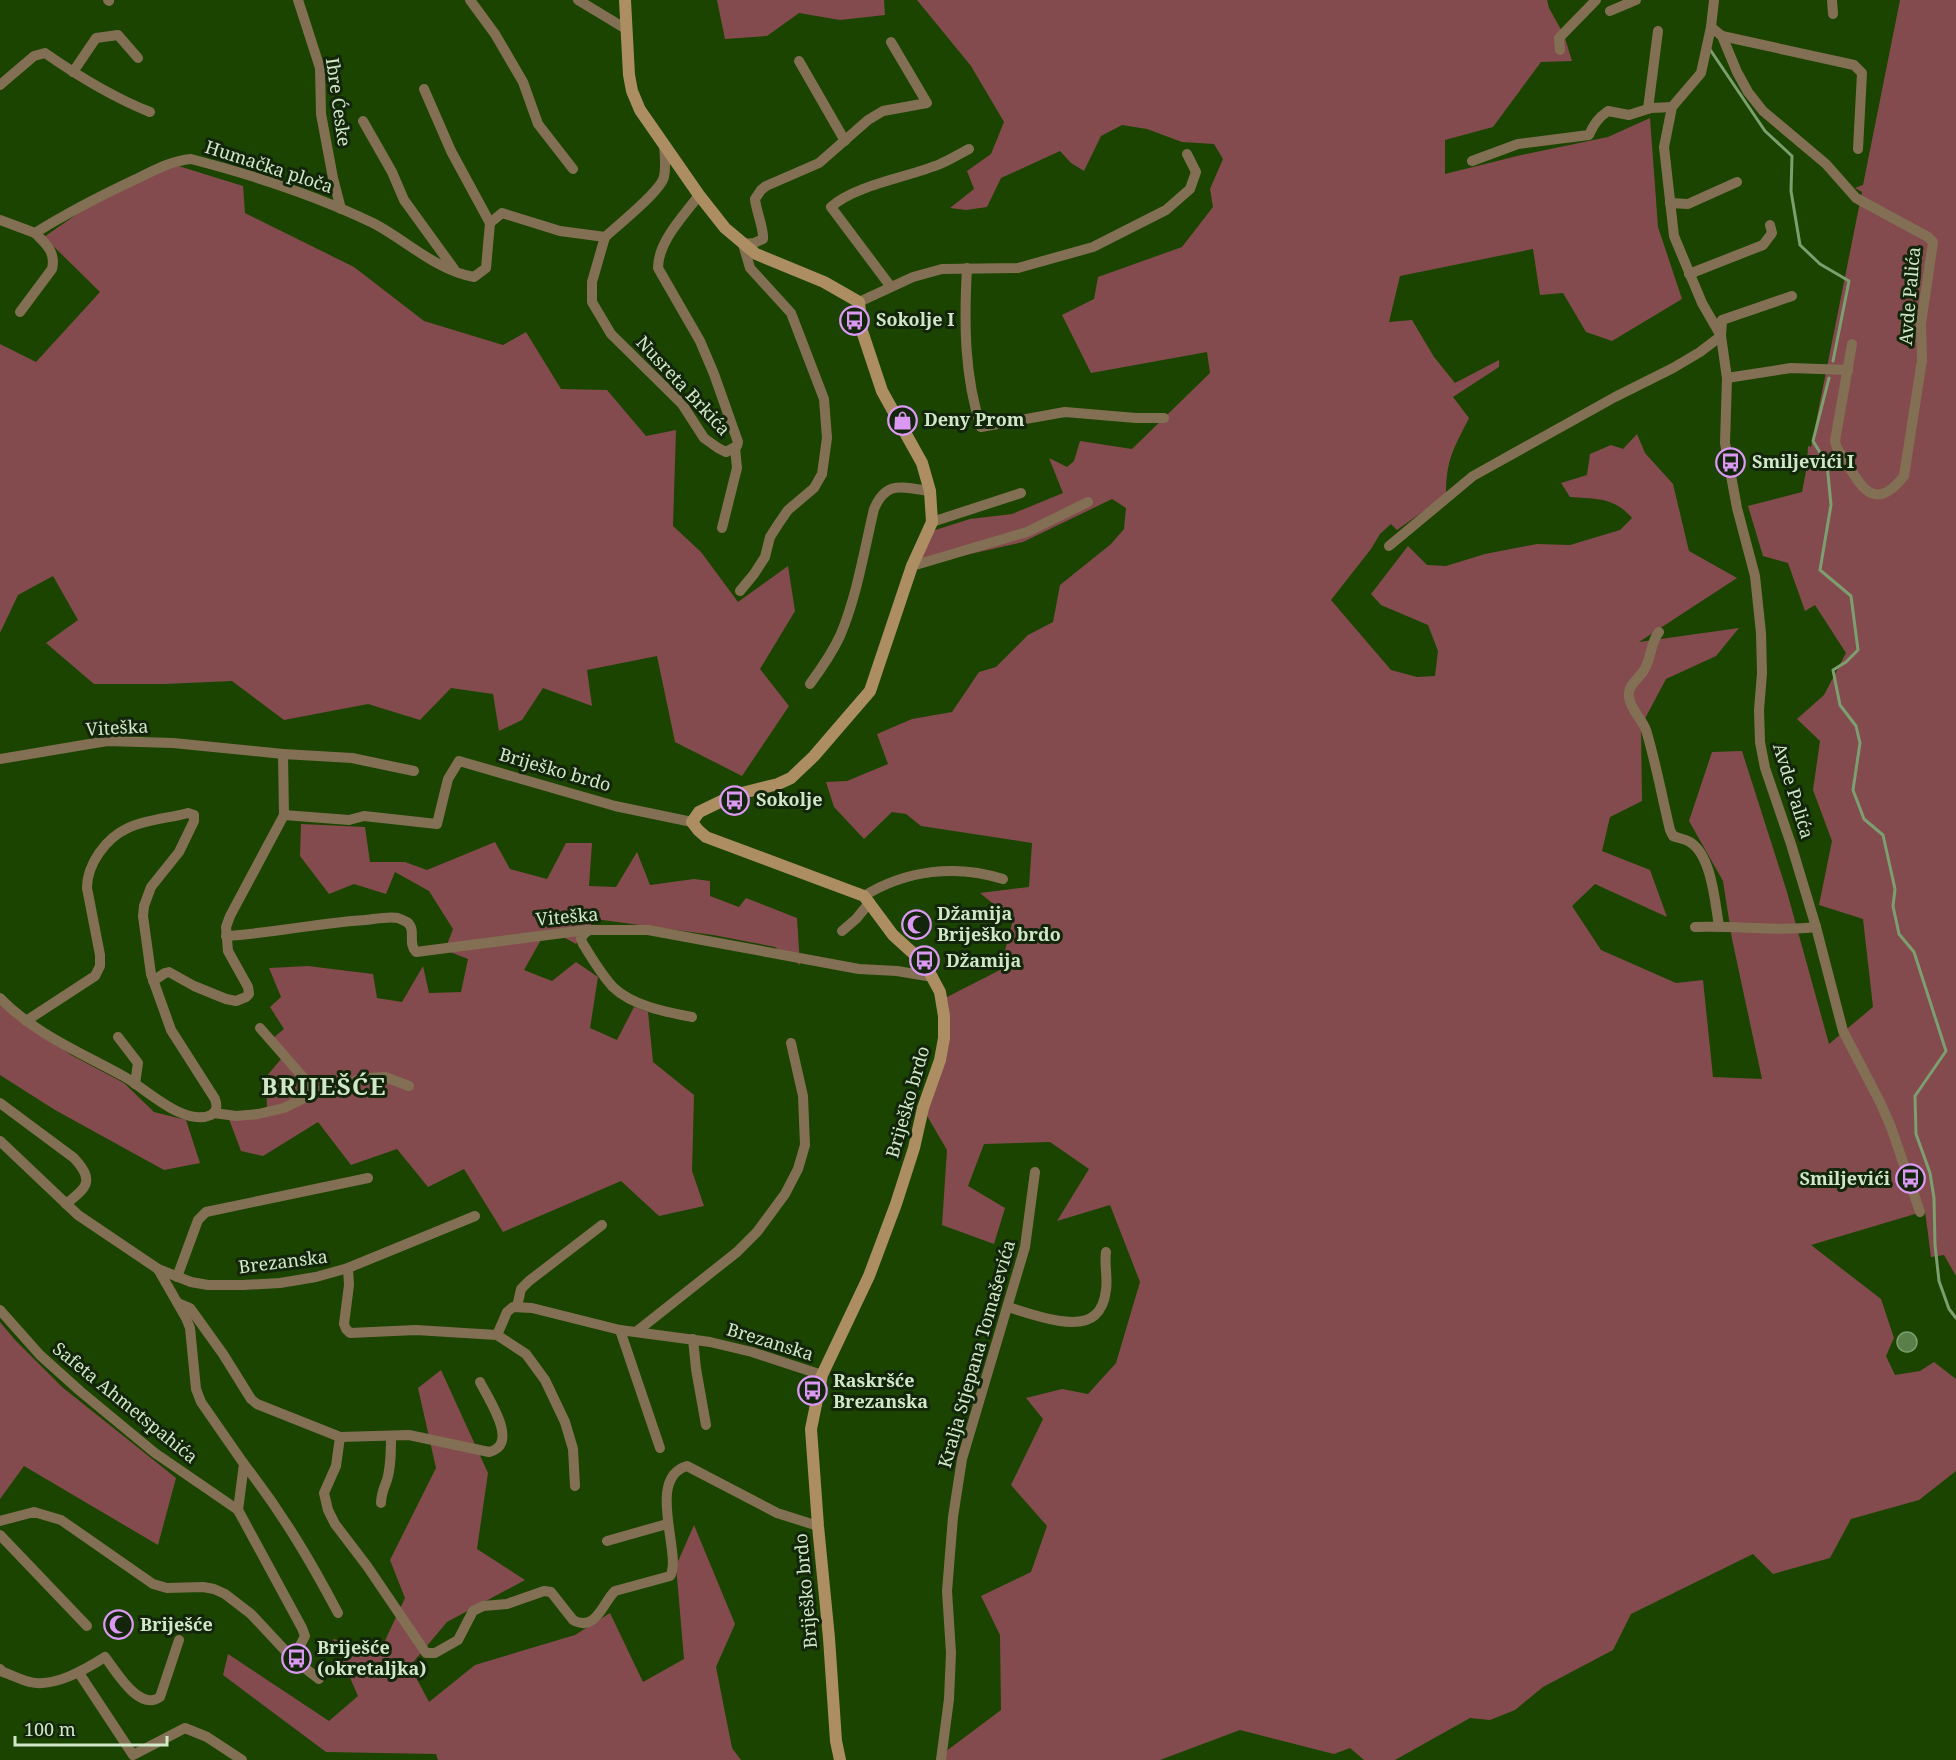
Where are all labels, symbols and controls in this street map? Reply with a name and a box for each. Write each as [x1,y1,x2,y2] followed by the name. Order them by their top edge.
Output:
[321,56,357,148] street label: Ibre Ćeske
[202,134,336,198] street label: Humačka ploča
[1893,246,1925,346] street label: Avde Palića
[839,304,871,336] bus stop icon: Sokolje I
[876,307,954,331] place label: Sokolje I
[631,330,736,440] street label: Nusreta Brkića
[887,404,919,436] shop icon: Deny Prom
[924,407,1025,431] place label: Deny Prom
[1715,446,1747,478] bus stop icon: Smiljevići I
[1752,449,1854,473] place label: Smiljevići I
[85,713,149,741] street label: Viteška
[1768,740,1820,841] street label: Avde Palića
[497,742,614,796] street label: Briješko brdo
[719,784,751,816] bus stop icon: Sokolje
[756,787,822,811] place label: Sokolje
[535,901,599,931] street label: Viteška
[937,901,1061,946] place label: Džamija Briješko brdo
[900,908,932,940] mosque icon: Džamija Briješko brdo
[909,945,941,977] bus stop icon: Džamija
[946,948,1021,972] place label: Džamija
[880,1043,934,1160] street label: Briješko brdo
[261,1069,387,1102] district label: BRIJEŠĆE
[1895,1163,1927,1195] bus stop icon: Smiljevići
[1800,1166,1891,1190] place label: Smiljevići
[932,1237,1020,1470] street label: Kralja Stjepana Tomaševića
[237,1244,329,1278] street label: Brezanska
[724,1316,817,1366] street label: Brezanska
[48,1336,203,1468] street label: Safeta Ahmetspahića
[833,1368,928,1413] place label: Raskršće Brezanska
[796,1375,828,1407] bus stop icon: Raskršće Brezanska
[788,1533,822,1650] street label: Briješko brdo
[103,1609,135,1641] mosque icon: Briješće
[140,1612,213,1636] place label: Briješće
[317,1635,427,1680] place label: Briješće (okretaljka)
[280,1642,312,1674] bus stop icon: Briješće (okretaljka)
[15,1709,166,1747] scale bar
[24,1717,76,1741] text: 100 m

